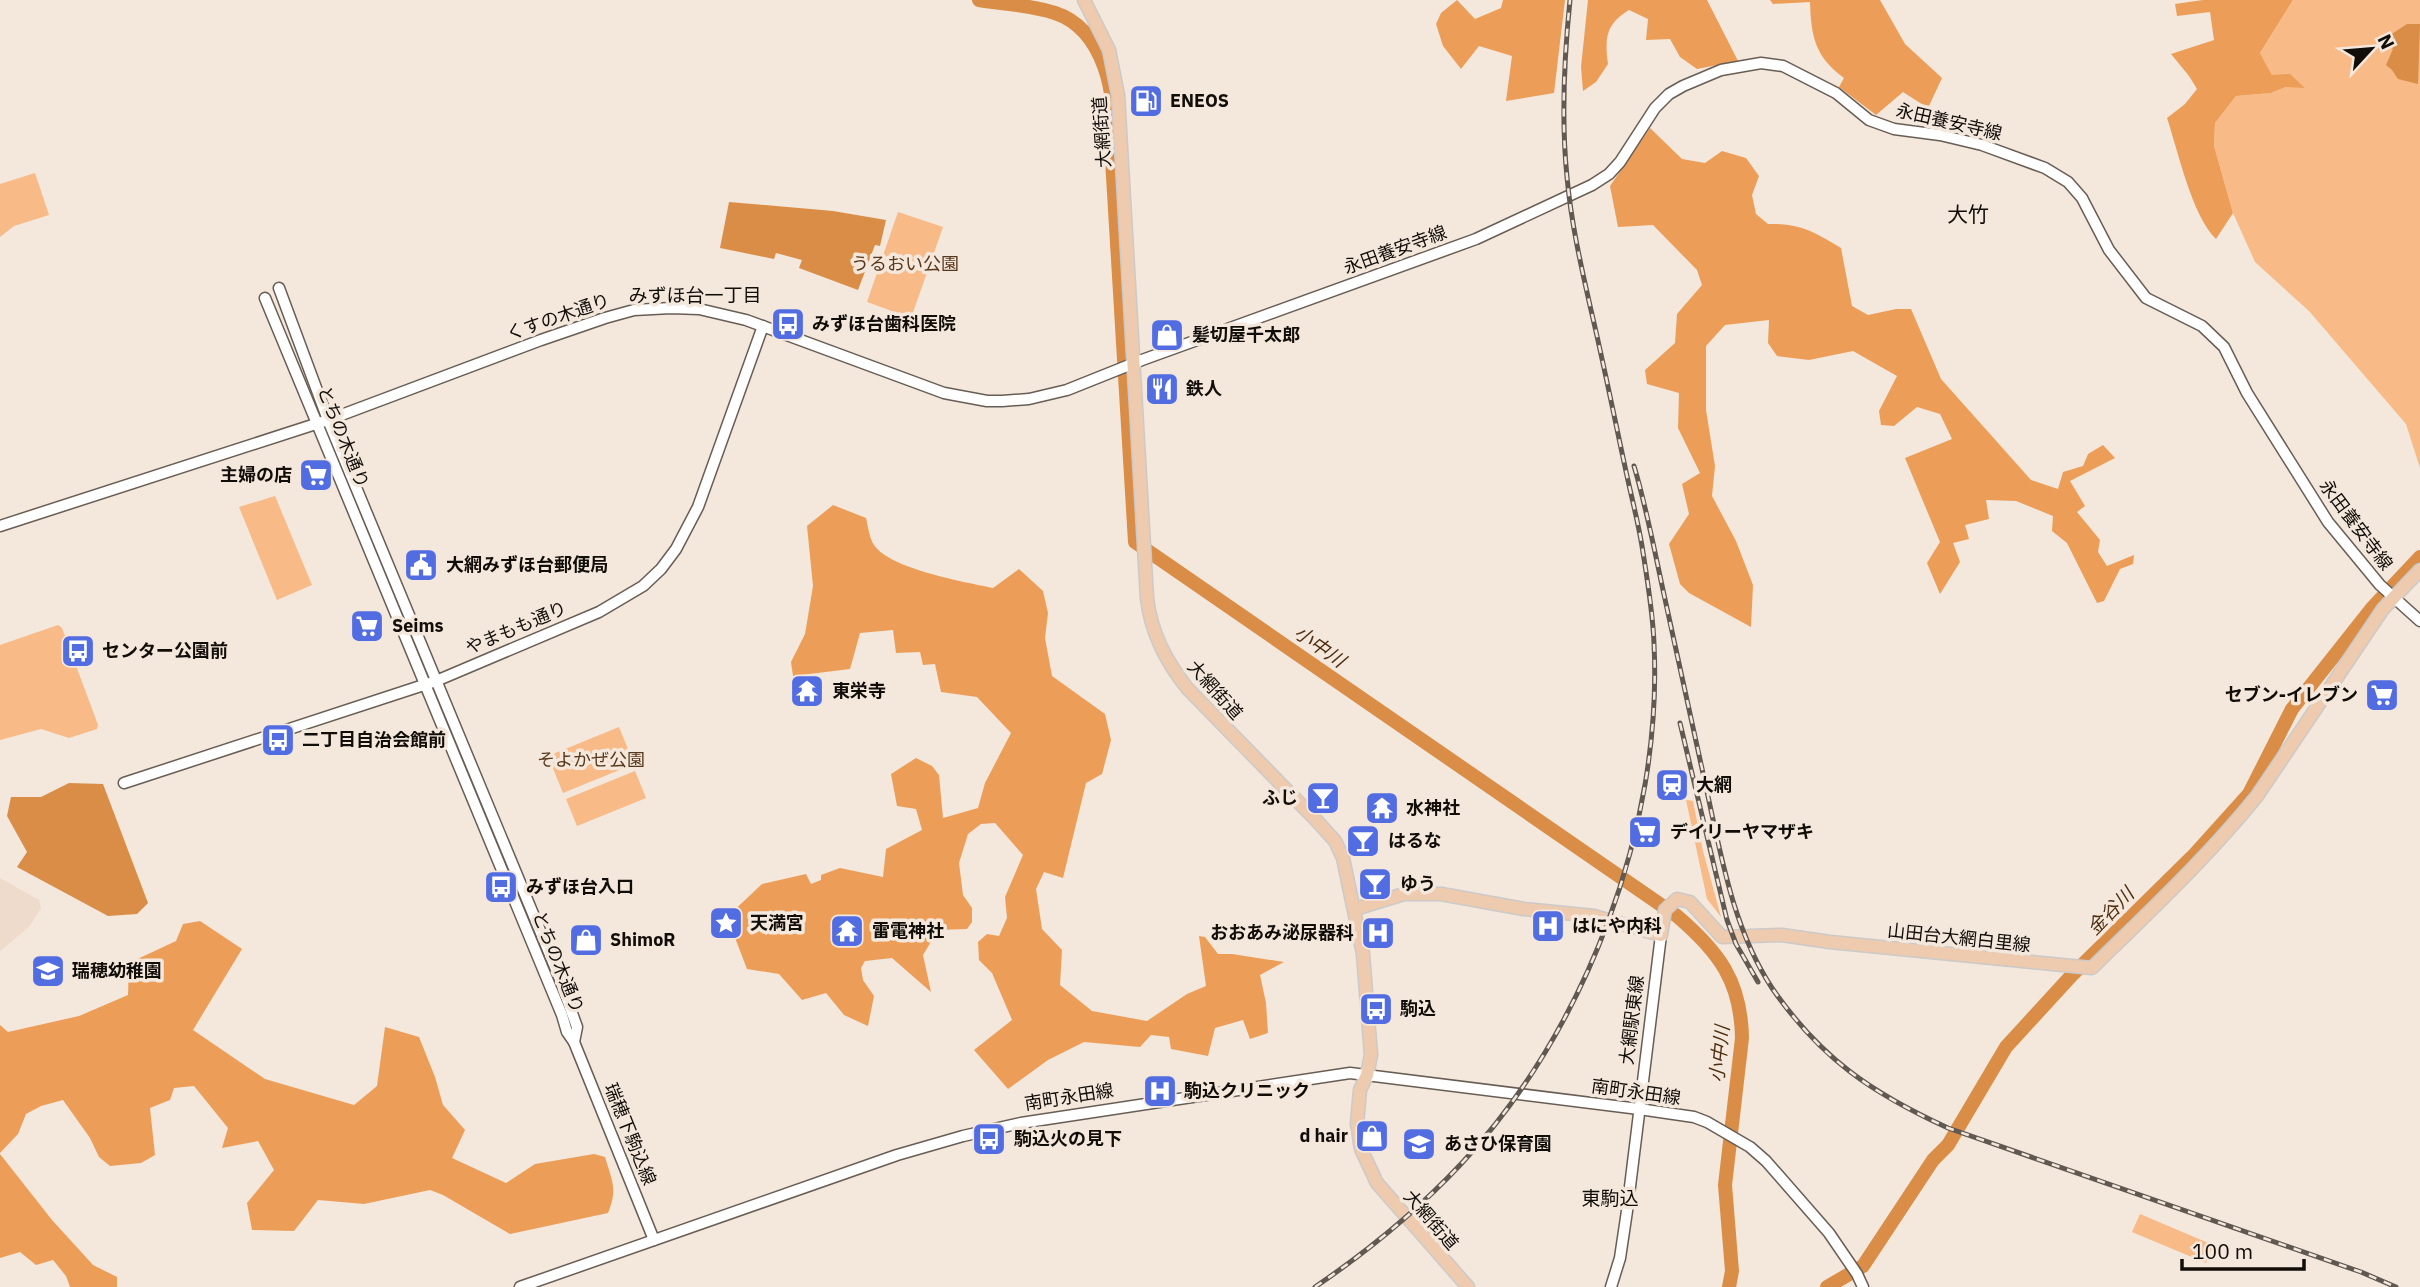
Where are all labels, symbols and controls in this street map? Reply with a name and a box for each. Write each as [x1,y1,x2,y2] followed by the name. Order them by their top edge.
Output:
[2336,14,2406,84] north arrow
[2372,30,2400,53] text: N
[1127,82,1165,120] fuel station icon: ENEOS
[1170,89,1229,112] place label: ENEOS
[1088,95,1115,169] street label: 大網街道
[1894,98,2004,145] street label: 永田養安寺線
[1947,200,1989,228] district label: 大竹
[1340,220,1450,279] street label: 永田養安寺線
[851,252,959,275] park label: うるおい公園
[628,283,762,307] district label: みずほ台一丁目
[503,288,613,345] street label: くすの木通り
[769,305,807,343] bus stop icon: みずほ台歯科医院
[812,312,956,335] place label: みずほ台歯科医院
[1148,316,1186,354] shop icon: 髪切屋千太郎
[1192,323,1300,346] place label: 髪切屋千太郎
[1143,370,1181,408] restaurant icon: 鉄人
[1185,377,1222,400] place label: 鉄人
[313,382,374,491] street label: とちの木通り
[297,456,335,494] supermarket icon: 主婦の店
[220,463,292,486] place label: 主婦の店
[2315,475,2398,575] street label: 永田養安寺線
[402,546,440,584] public building icon: 大網みずほ台郵便局
[446,553,608,576] place label: 大網みずほ台郵便局
[462,596,570,659] street label: やまもも通り
[348,607,386,645] supermarket icon: Seims
[392,614,444,637] place label: Seims
[1290,620,1352,673] water label: 小中川
[59,632,97,670] bus stop icon: センター公園前
[102,639,228,662] place label: センター公園前
[1183,655,1248,724] street label: 大網街道
[788,672,826,710] temple icon: 東栄寺
[2363,676,2401,714] supermarket icon: セブン-イレブン
[832,679,886,702] place label: 東栄寺
[2225,683,2358,706] place label: セブン-イレブン
[259,721,297,759] bus stop icon: 二丁目自治会館前
[302,728,446,751] place label: 二丁目自治会館前
[537,748,645,771] park label: そよかぜ公園
[1653,766,1691,804] station icon: 大網
[1696,773,1732,796] place label: 大網
[1304,779,1342,817] bar icon: ふじ
[1262,786,1298,809] place label: ふじ
[1363,789,1401,827] temple icon: 水神社
[1406,796,1460,819] place label: 水神社
[1626,813,1664,851] supermarket icon: デイリーヤマザキ
[1670,820,1814,843] place label: デイリーヤマザキ
[1344,822,1382,860] bar icon: はるな
[1388,829,1442,852] place label: はるな
[1356,865,1394,903] bar icon: ゆう
[482,868,520,906] bus stop icon: みずほ台入口
[1400,872,1436,895] place label: ゆう
[526,875,634,898] place label: みずほ台入口
[2082,881,2140,940] water label: 金谷川
[707,904,745,942] place icon: 天満宮
[528,907,589,1016] street label: とちの木通り
[1529,907,1567,945] hospital icon: はにや内科
[750,911,804,934] place label: 天満宮
[828,912,866,950] temple icon: 雷電神社
[1359,914,1397,952] hospital icon: おおあみ泌尿器科
[1572,914,1662,937] place label: はにや内科
[872,919,944,942] place label: 雷電神社
[1886,919,2032,956] street label: 山田台大網白里線
[567,921,605,959] shop icon: ShimoR
[1210,921,1354,944] place label: おおあみ泌尿器科
[610,928,675,951] place label: ShimoR
[29,952,67,990] school or university icon: 瑞穂幼稚園
[72,959,162,982] place label: 瑞穂幼稚園
[1615,974,1648,1066] street label: 大網駅東線
[1357,990,1395,1028] bus stop icon: 駒込
[1400,997,1436,1020] place label: 駒込
[1704,1022,1734,1084] water label: 小中川
[1141,1072,1179,1110] hospital icon: 駒込クリニック
[1590,1074,1682,1109] street label: 南町永田線
[1023,1078,1115,1115] street label: 南町永田線
[600,1079,661,1188] street label: 瑞穂下駒込線
[1184,1079,1310,1102] place label: 駒込クリニック
[1353,1117,1391,1155] shop icon: d hair
[970,1120,1008,1158] bus stop icon: 駒込火の見下
[1299,1124,1348,1147] place label: d hair
[1400,1125,1438,1163] school or university icon: あさひ保育園
[1014,1127,1122,1150] place label: 駒込火の見下
[1444,1132,1552,1155] place label: あさひ保育園
[1399,1185,1464,1254] street label: 大網街道
[1581,1186,1639,1210] district label: 東駒込
[2182,1228,2304,1272] scale bar
[2192,1237,2253,1265] text: 100 m

